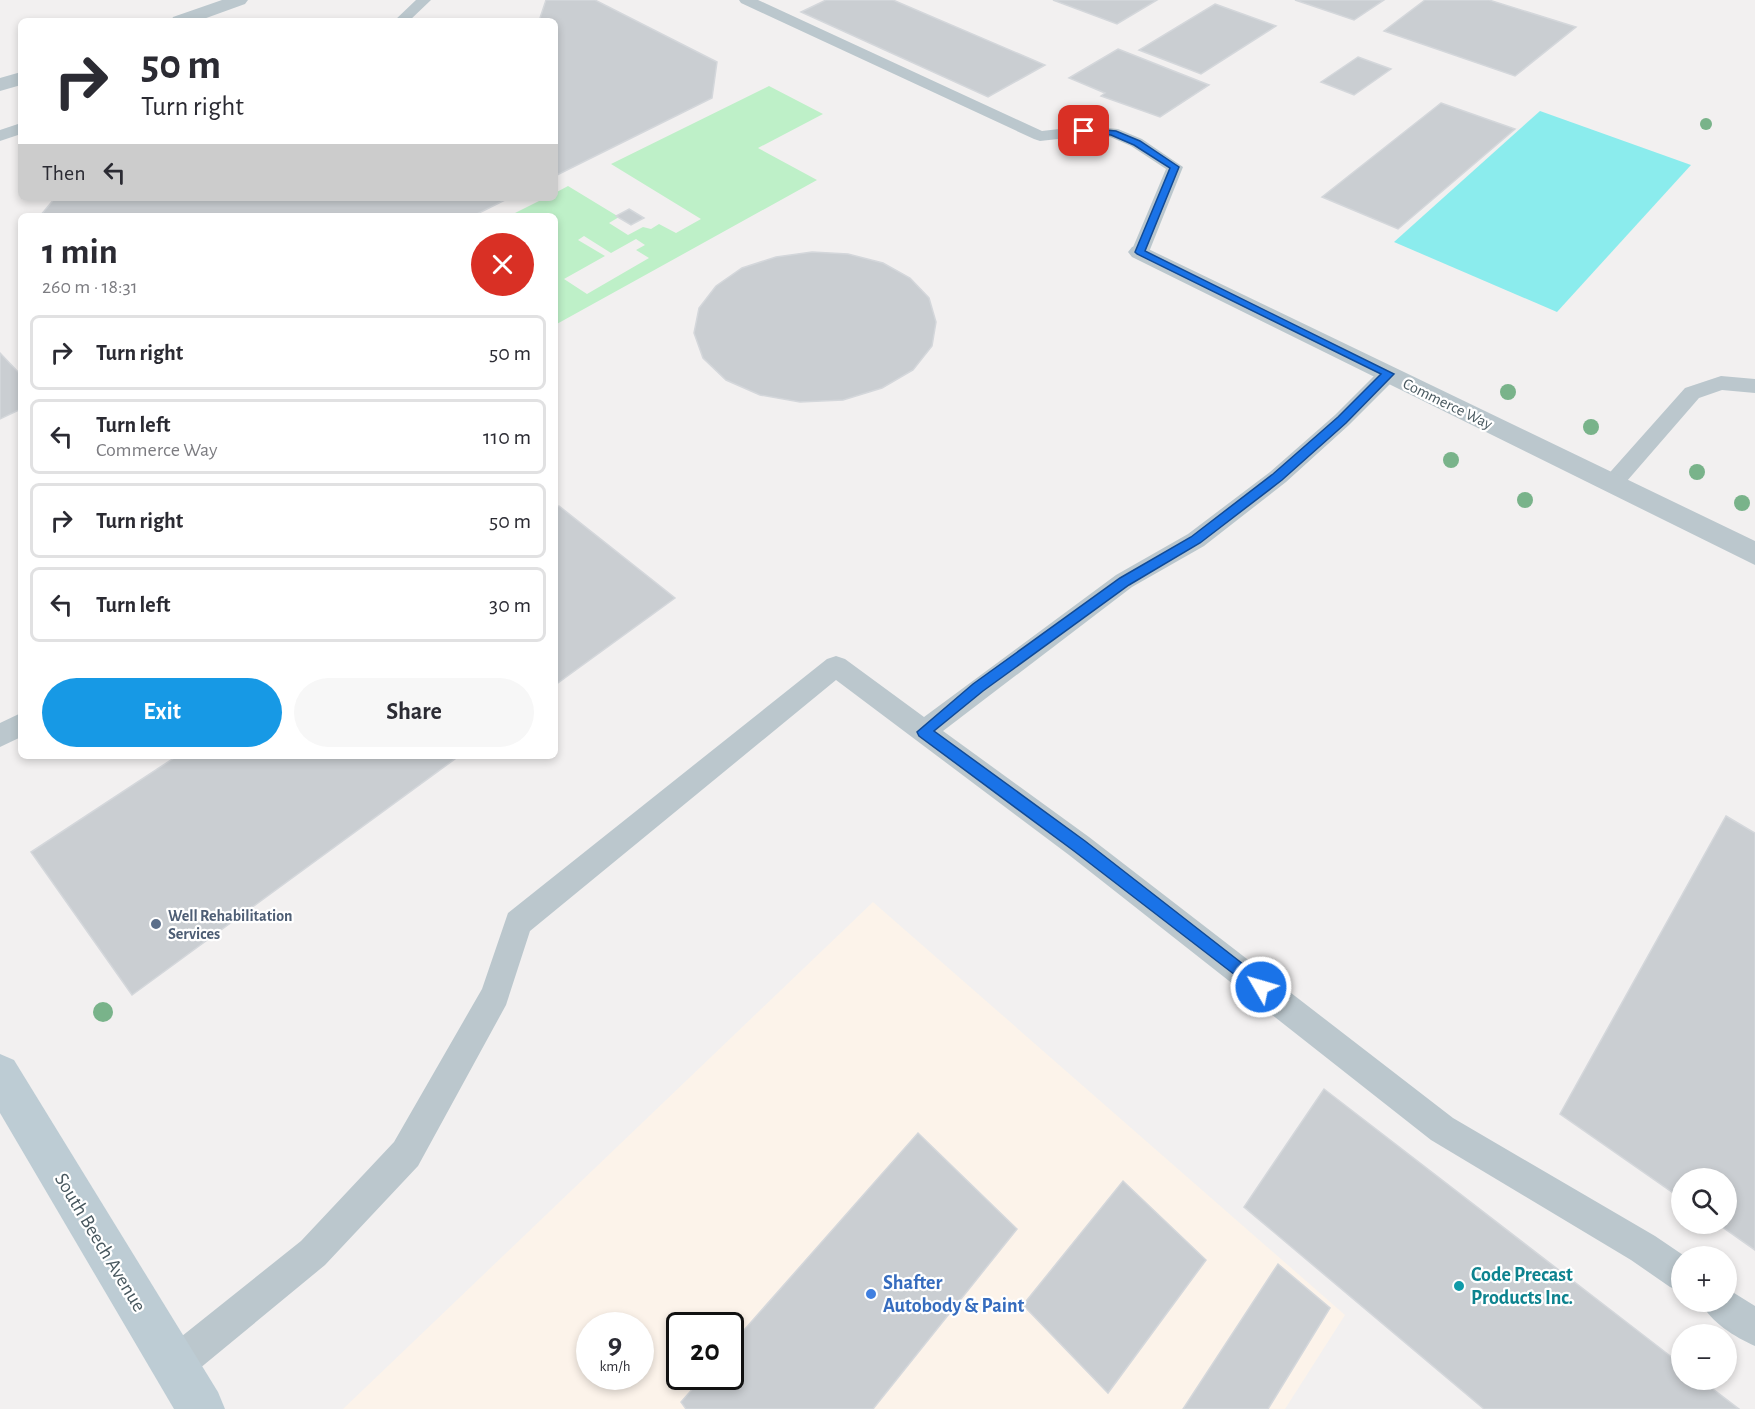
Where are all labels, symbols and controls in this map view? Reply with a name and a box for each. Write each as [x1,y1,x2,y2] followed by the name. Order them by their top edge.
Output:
[42,42,120,120] icon: right
[141,44,221,86] text: 50 m
[141,93,244,120] text: Turn right
[1058,105,1109,156] pin
[1067,114,1100,147] icon: arrive
[98,156,131,189] icon: left
[42,162,86,184] text: Then
[471,233,534,296] button: close
[42,234,118,270] text: 1 min
[42,277,138,297] text: 260 m · 18:31
[45,336,78,369] icon: right
[96,342,183,364] text: Turn right
[489,342,531,364] text: 50 m
[1400,375,1495,433] street label: Commerce Way
[96,414,170,436] text: Turn left
[45,420,78,453] icon: left
[483,426,531,448] text: 110 m
[96,440,218,460] text: Commerce Way
[45,504,78,537] icon: right
[96,510,183,532] text: Turn right
[489,510,531,532] text: 50 m
[45,588,78,621] icon: left
[96,594,170,616] text: Turn left
[489,594,531,616] text: 30 m
[42,678,282,747] button: Exit
[294,678,534,747] button: Share
[168,908,293,942] place label: Well Rehabilitation Services
[149,917,163,931] marker: Well Rehabilitation Services
[1229,955,1293,1019] position arrow
[1671,1168,1737,1390] map controls
[1671,1168,1737,1234] button: search
[51,1170,149,1315] street label: South Beech Avenue
[1671,1246,1737,1312] button: +
[1471,1265,1573,1308] place label: Code Precast Products Inc.
[883,1273,1025,1316] place label: Shafter Autobody & Paint
[1452,1279,1466,1293] marker: Code Precast Products Inc.
[864,1287,878,1301] marker: Shafter Autobody & Paint
[666,1312,744,1390] speed limit sign: 20
[1671,1324,1737,1390] button: −
[608,1329,622,1359] text: 9
[600,1359,630,1374] text: km/h

